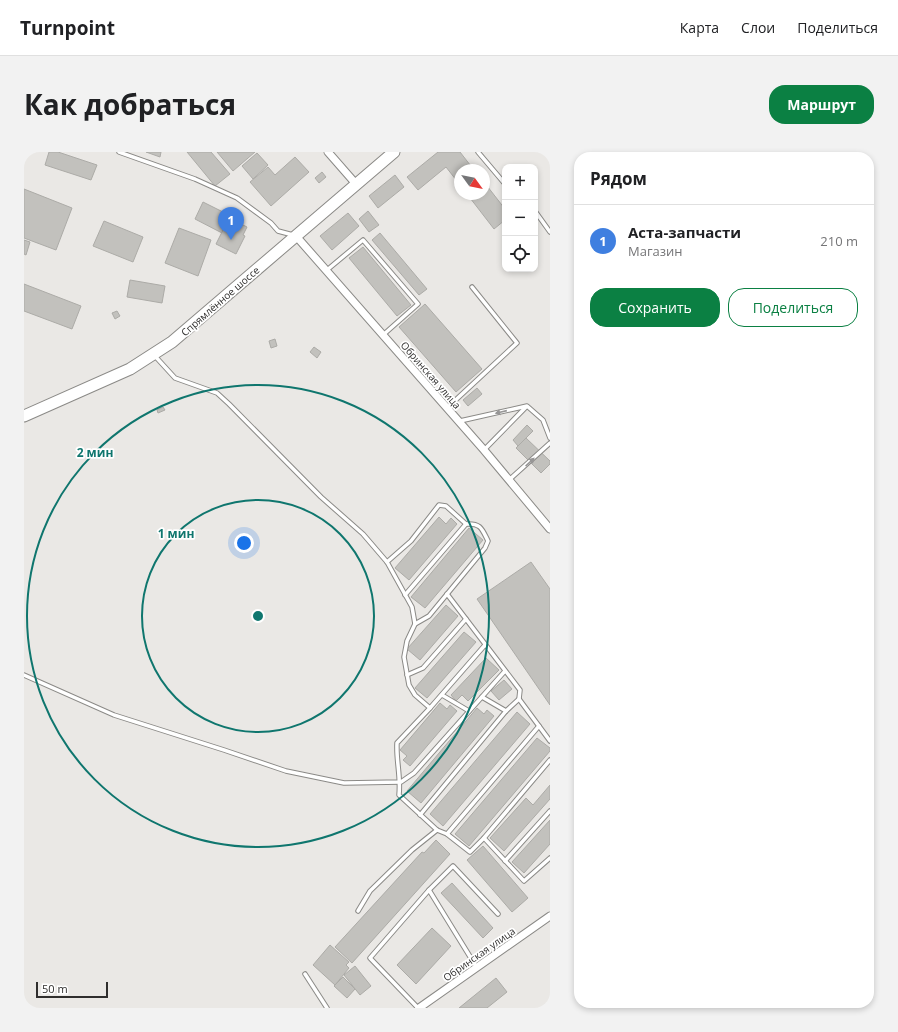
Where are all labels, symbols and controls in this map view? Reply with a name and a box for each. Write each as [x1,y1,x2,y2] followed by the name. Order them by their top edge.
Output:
[20,15,115,41] text: Turnpoint
[680,18,719,37] text: Карта
[741,18,775,37] text: Слои
[797,18,878,37] text: Поделиться
[24,85,236,123] text: Как добраться
[769,85,874,124] button: Маршрут
[454,164,490,200] north arrow
[502,164,538,272] map controls
[502,164,538,200] button: +
[590,167,647,190] text: Рядом
[502,200,538,236] button: −
[218,207,244,240] pin: 1
[628,222,741,242] text: Аста-запчасти
[599,232,607,250] text: 1
[820,232,858,250] text: 210 m
[502,236,538,272] button: locate
[628,242,683,260] text: Магазин
[178,263,263,339] street label: Спрямлённое шоссе
[590,288,720,327] button: Сохранить
[728,288,858,327] button: Поделиться
[398,338,464,412] street label: Обринская улица
[495,410,507,416] one-way arrow
[77,444,113,461] text: 2 мин
[525,457,535,466] one-way arrow
[158,525,194,542] text: 1 мин
[234,533,254,553] your location
[251,609,265,623] centre of rings
[440,924,518,984] street label: Обринская улица
[36,980,108,999] scale bar
[42,981,68,996] text: 50 m

